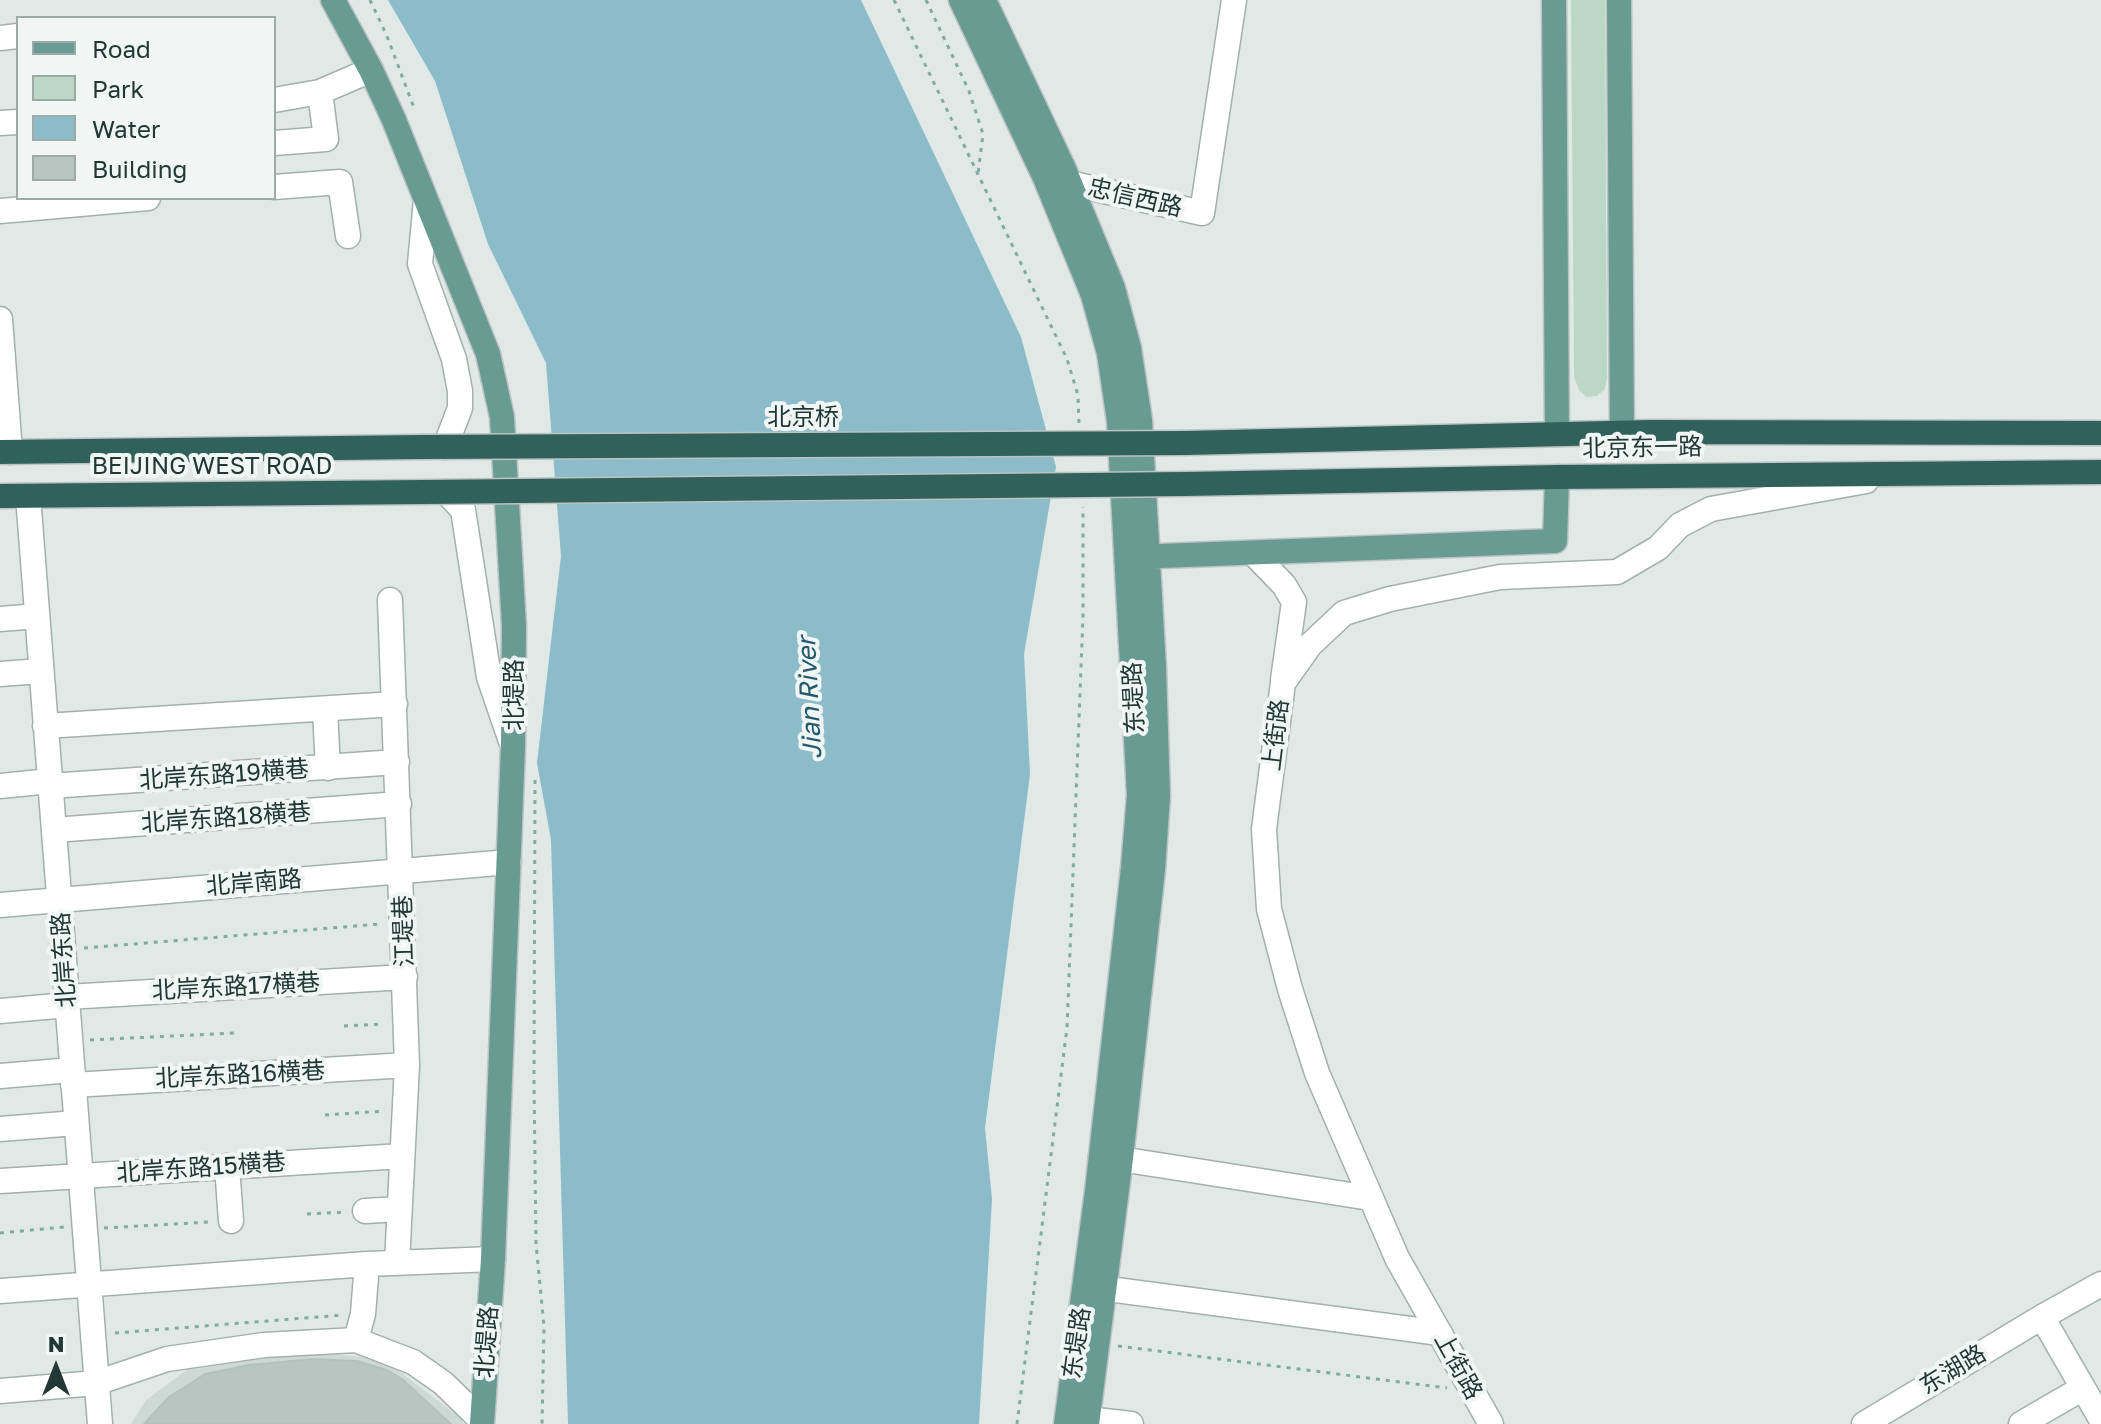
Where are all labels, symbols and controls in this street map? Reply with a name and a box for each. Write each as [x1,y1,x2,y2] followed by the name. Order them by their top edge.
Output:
[16,16,276,200] legend
[92,34,151,63] text: Road
[92,74,144,103] text: Park
[92,114,160,143] text: Water
[92,154,187,183] text: Building
[1085,173,1185,223] street label: 忠信西路
[767,403,839,431] street label: 北京桥
[1582,433,1702,463] street label: 北京东一路
[92,452,332,480] street label: BEIJING WEST ROAD
[791,636,829,760] water label: Jian River
[500,659,528,731] street label: 北堤路
[1118,661,1150,735] street label: 东堤路
[1257,698,1295,772] street label: 上街路
[138,755,310,795] street label: 北岸东路19横巷
[140,798,312,838] street label: 北岸东路18横巷
[205,864,303,902] street label: 北岸南路
[388,895,420,967] street label: 江堤巷
[46,911,82,1009] street label: 北岸东路
[151,968,321,1006] street label: 北岸东路17横巷
[154,1056,326,1094] street label: 北岸东路16横巷
[115,1148,287,1188] street label: 北岸东路15横巷
[470,1305,504,1379] street label: 北堤路
[1058,1305,1096,1381] street label: 东堤路
[16,1328,96,1408] north arrow
[1428,1328,1488,1404] street label: 上街路
[48,1330,64,1357] text: N
[1915,1339,1991,1401] street label: 东湖路

